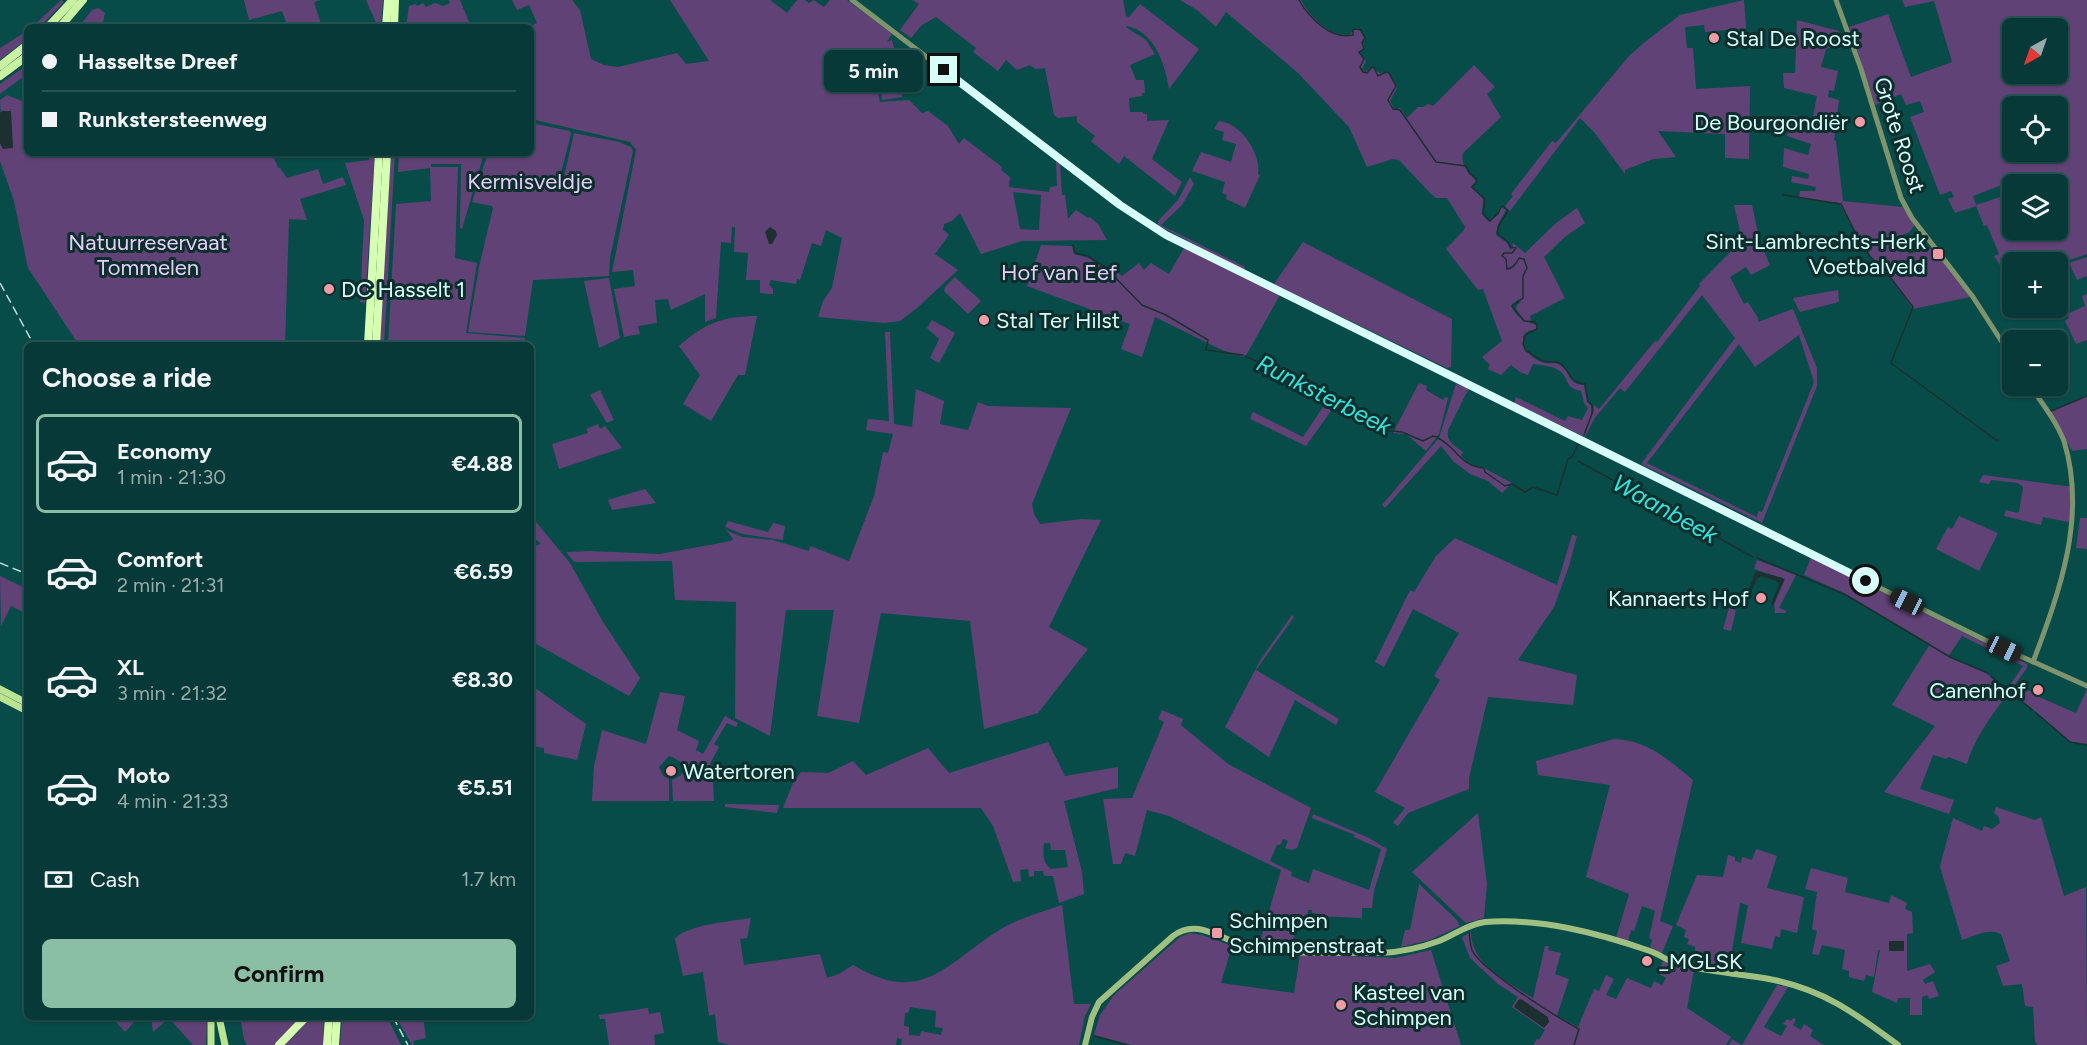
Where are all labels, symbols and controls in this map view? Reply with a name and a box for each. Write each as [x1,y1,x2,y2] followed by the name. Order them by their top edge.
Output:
[2002,18,2068,84] north arrow
[2002,18,2068,396] map controls
[1726,25,1860,52] place label: Stal De Roost
[1707,31,1721,45] marker: Stal De Roost
[78,48,238,75] text: Hasseltse Dreef
[824,49,923,91] callout: 5 min
[930,56,957,83] route end
[848,59,899,83] text: 5 min
[1868,74,1931,197] street label: Grote Roost
[2002,96,2068,162] button: locate
[78,106,267,133] text: Runkstersteenweg
[1694,109,1849,136] place label: De Bourgondiër
[1853,115,1867,129] marker: De Bourgondiër
[467,168,593,195] park label: Kermisveldje
[2002,174,2068,240] button: layers
[1705,228,1926,280] place label: Sint-Lambrechts-Herk Voetbalveld
[68,229,228,281] park label: Natuurreservaat Tommelen
[1931,247,1945,261] marker: Sint-Lambrechts-Herk Voetbalveld
[2002,252,2068,318] button: +
[1001,259,1118,286] park label: Hof van Eef
[341,276,465,303] place label: DC Hasselt 1
[322,282,336,296] marker: DC Hasselt 1
[996,307,1120,334] place label: Stal Ter Hilst
[977,313,991,327] marker: Stal Ter Hilst
[2002,330,2068,396] button: −
[1252,348,1398,442] water label: Runksterbeek
[42,361,211,394] text: Choose a ride
[45,437,99,491] icon: car
[117,438,212,465] text: Economy
[451,450,513,477] text: €4.88
[117,465,226,489] text: 1 min · 21:30
[1608,468,1724,550] water label: Waanbeek
[45,545,99,599] icon: car
[117,546,203,573] text: Comfort
[454,558,513,585] text: €6.59
[1852,567,1879,594] route start
[117,573,225,597] text: 2 min · 21:31
[1608,585,1750,612] place label: Kannaerts Hof
[1887,586,1927,618] car
[1754,591,1768,605] marker: Kannaerts Hof
[1984,633,2024,665] car
[45,653,99,707] icon: car
[117,654,144,681] text: XL
[452,666,513,693] text: €8.30
[1929,677,2027,704] place label: Canenhof
[117,681,227,705] text: 3 min · 21:32
[2031,683,2045,697] marker: Canenhof
[683,758,795,785] place label: Watertoren
[45,761,99,815] icon: car
[117,762,170,789] text: Moto
[664,764,678,778] marker: Watertoren
[457,774,513,801] text: €5.51
[117,789,228,813] text: 4 min · 21:33
[42,863,75,896] icon: cash
[90,866,140,893] text: Cash
[461,867,516,891] text: 1.7 km
[1229,907,1385,959] place label: Schimpen Schimpenstraat
[1210,926,1224,940] marker: Schimpen Schimpenstraat
[42,939,516,1008] button: Confirm
[1659,948,1743,975] place label: _MGLSK
[1640,954,1654,968] marker: _MGLSK
[1353,979,1465,1031] place label: Kasteel van Schimpen
[1334,998,1348,1012] marker: Kasteel van Schimpen

